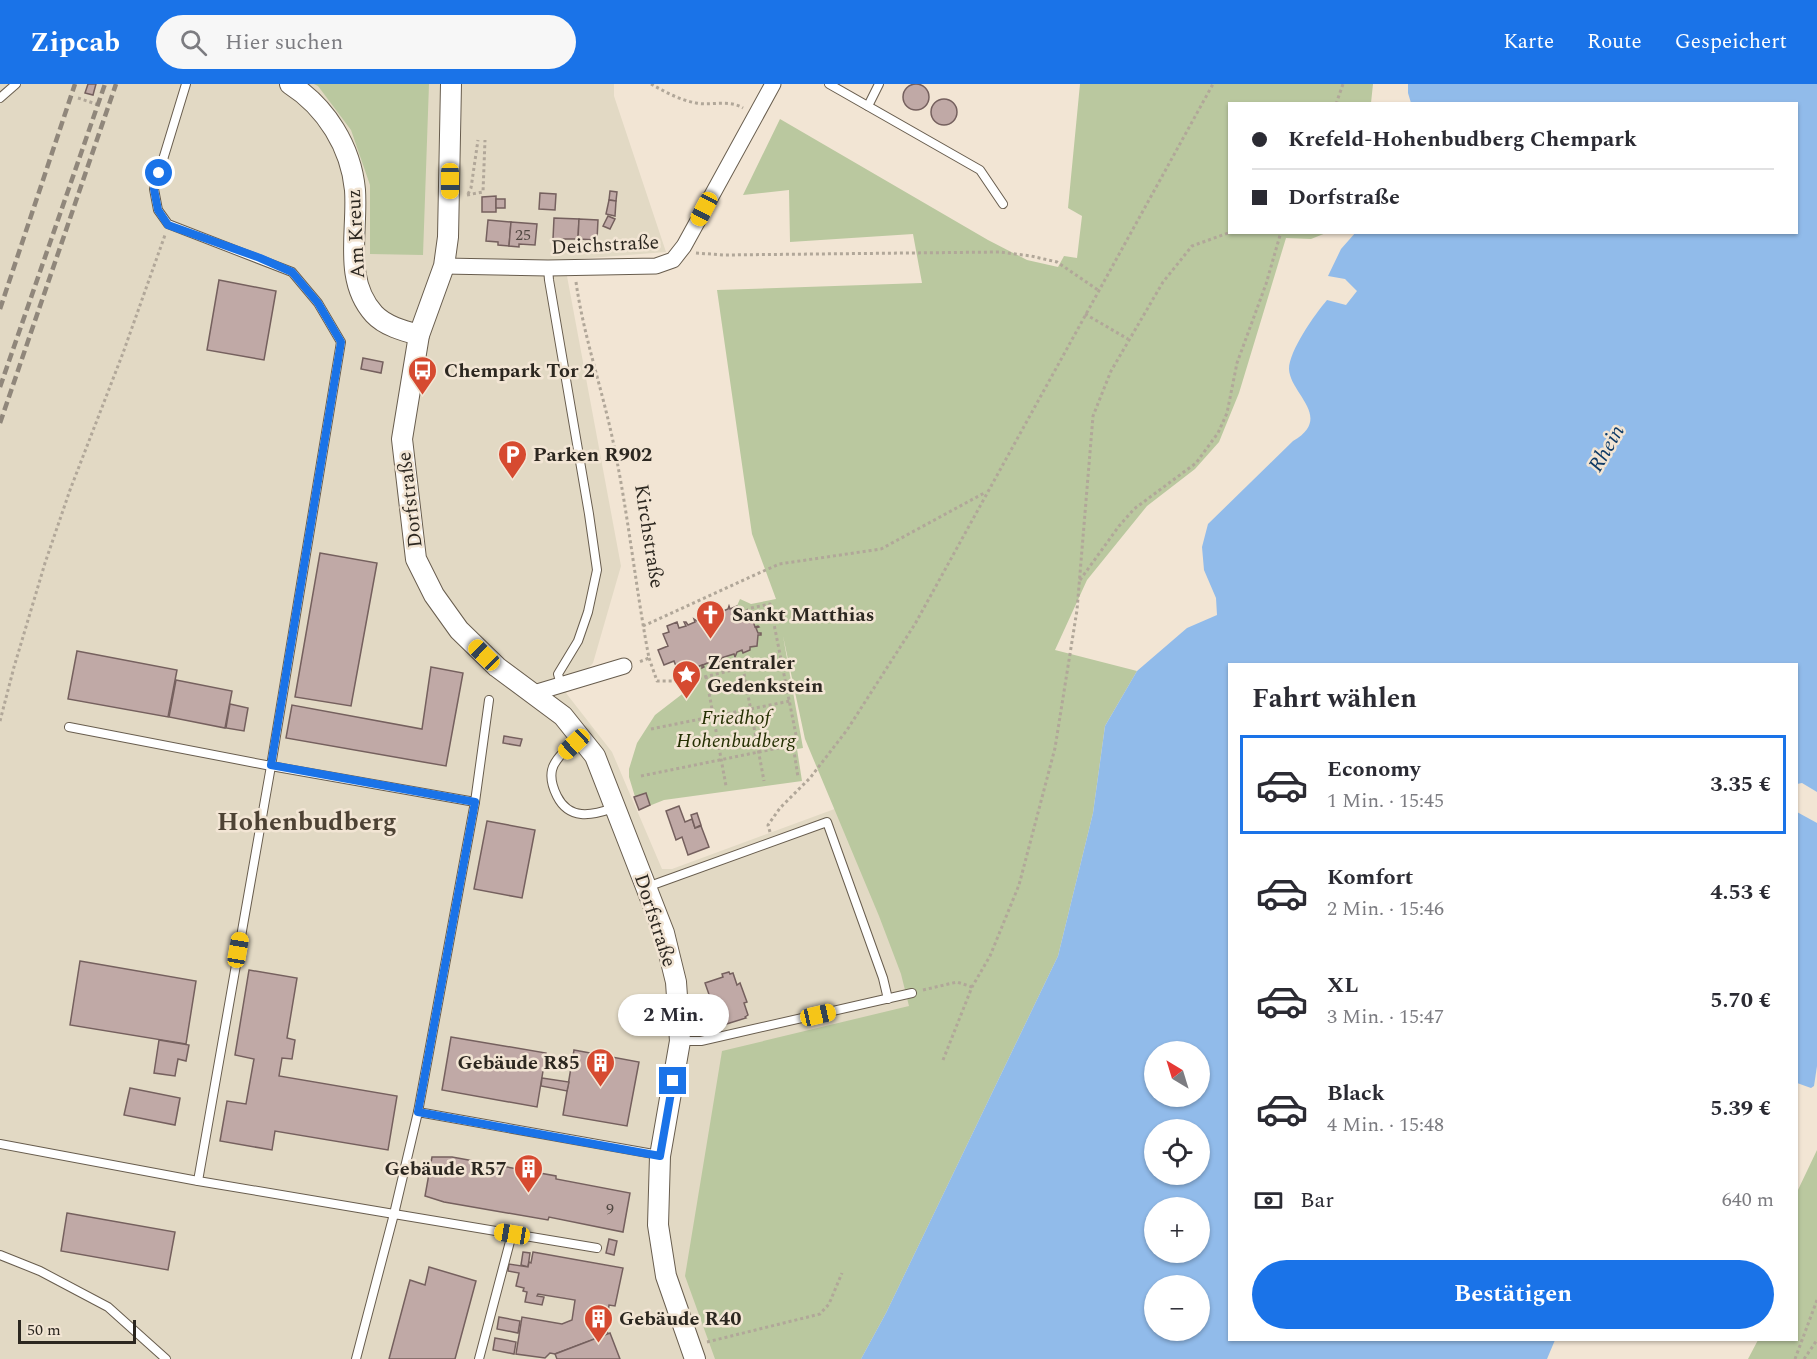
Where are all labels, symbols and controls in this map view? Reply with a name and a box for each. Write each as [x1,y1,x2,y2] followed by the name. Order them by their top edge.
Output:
[156,15,576,69] search box
[30,21,120,64] text: Zipcab
[177,26,210,59] icon: search
[225,26,343,59] text: Hier suchen
[1503,26,1554,58] text: Karte
[1587,26,1642,58] text: Route
[1675,26,1787,58] text: Gespeichert
[1288,123,1637,156] text: Krefeld-Hohenbudberg Chempark
[145,159,172,186] route start
[441,163,459,199] car
[1288,181,1400,214] text: Dorfstraße
[339,188,373,280] street label: Am Kreuz
[688,189,720,229] car
[515,223,531,247] house number: 25
[550,227,660,263] street label: Deichstraße
[407,354,439,396] bus stop icon: Chempark Tor 2
[444,356,595,386] place label: Chempark Tor 2
[1580,419,1633,478] water label: Rhein
[496,438,528,480] parking icon: Parken R902
[533,440,652,470] place label: Parken R902
[389,450,431,550] street label: Dorfstraße
[626,482,672,590] street label: Kirchstraße
[695,598,727,640] church icon: Sankt Matthias
[732,600,874,630] place label: Sankt Matthias
[465,636,503,674] car
[707,648,823,701] place label: Zentraler Gedenkstein
[670,658,702,700] place icon: Zentraler Gedenkstein
[1252,678,1417,720] text: Fahrt wählen
[676,703,797,756] park label: Friedhof Hohenbudberg
[555,725,593,763] car
[1327,753,1420,786] text: Economy
[1255,758,1309,812] icon: car
[1710,768,1771,801] text: 3.35 €
[1327,786,1444,816] text: 1 Min. · 15:45
[217,802,397,842] district label: Hohenbudberg
[1327,861,1413,894] text: Komfort
[1255,866,1309,920] icon: car
[626,870,684,971] street label: Dorfstraße
[1710,876,1771,909] text: 4.53 €
[1327,894,1444,924] text: 2 Min. · 15:46
[226,931,250,969] car
[1327,969,1358,1002] text: XL
[1255,974,1309,1028] icon: car
[1710,984,1771,1017] text: 5.70 €
[618,994,728,1036] callout: 2 Min.
[643,1000,704,1030] text: 2 Min.
[798,1002,838,1028] car
[1327,1002,1444,1032] text: 3 Min. · 15:47
[1144,1041,1210,1107] north arrow
[1144,1041,1210,1341] map controls
[585,1046,617,1088] building icon: Gebäude R85
[458,1048,580,1078] place label: Gebäude R85
[659,1067,686,1094] route end
[1327,1077,1385,1110] text: Black
[1255,1082,1309,1136] icon: car
[1710,1092,1771,1125] text: 5.39 €
[1327,1110,1444,1140] text: 4 Min. · 15:48
[1144,1119,1210,1185] button: locate
[512,1152,544,1194] building icon: Gebäude R57
[385,1154,507,1184] place label: Gebäude R57
[1252,1184,1285,1217] icon: cash
[1300,1184,1334,1217] text: Bar
[1722,1185,1774,1215] text: 640 m
[606,1197,614,1221] house number: 9
[1144,1197,1210,1263] button: +
[493,1222,531,1246] car
[1252,1260,1774,1329] button: Bestätigen
[1144,1275,1210,1341] button: −
[582,1302,614,1344] building icon: Gebäude R40
[619,1304,742,1334] place label: Gebäude R40
[18,1317,136,1344] scale bar
[27,1318,61,1342] text: 50 m

